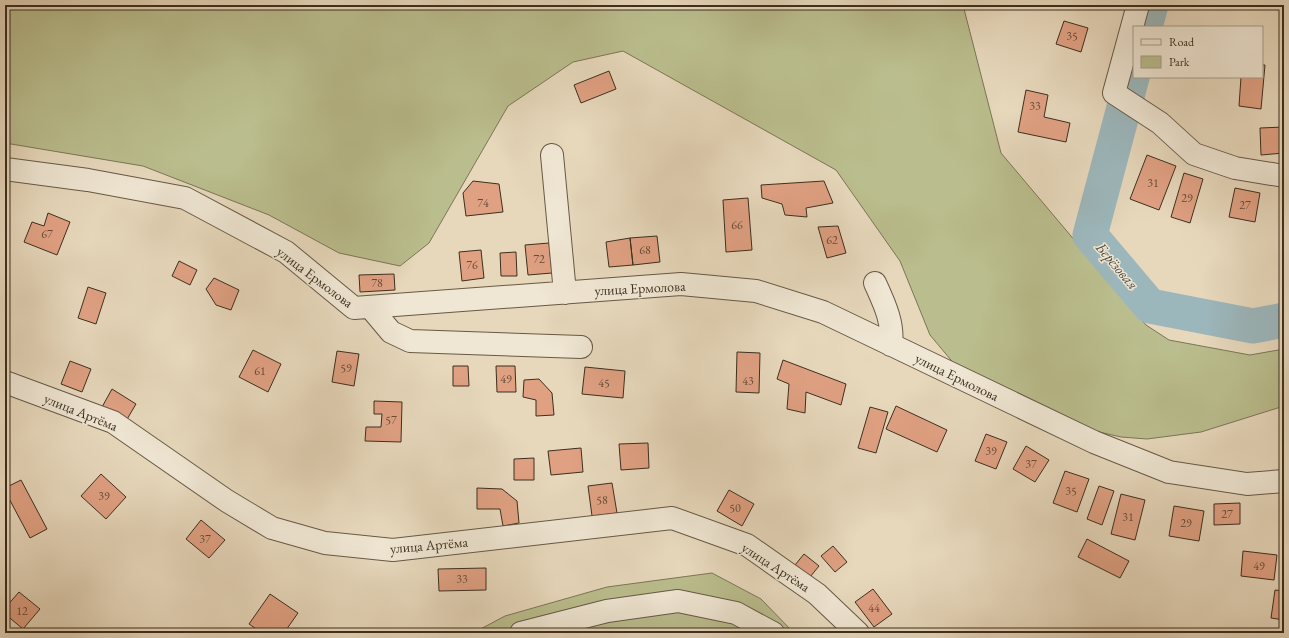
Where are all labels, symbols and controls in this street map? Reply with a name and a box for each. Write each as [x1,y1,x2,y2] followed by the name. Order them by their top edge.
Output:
[1133,26,1263,78] legend
[1066,28,1078,44] house number: 35
[1169,34,1195,50] text: Road
[1169,54,1190,70] text: Park
[1029,98,1041,114] house number: 33
[1147,175,1159,191] house number: 31
[1181,190,1193,206] house number: 29
[477,195,489,211] house number: 74
[1239,197,1251,213] house number: 27
[731,217,743,233] house number: 66
[41,226,53,242] house number: 67
[826,232,838,248] house number: 62
[1091,237,1143,293] water label: Берёзовая
[273,242,357,312] street label: улица Ермолова
[639,242,651,258] house number: 68
[533,251,545,267] house number: 72
[466,257,478,273] house number: 76
[371,275,383,291] house number: 78
[594,277,686,299] street label: улица Ермолова
[912,349,1002,405] street label: улица Ермолова
[340,360,352,376] house number: 59
[254,363,266,379] house number: 61
[500,371,512,387] house number: 49
[742,373,754,389] house number: 43
[598,375,610,391] house number: 45
[41,389,121,435] street label: улица Артёма
[385,412,397,428] house number: 57
[985,443,997,459] house number: 39
[1025,456,1037,472] house number: 37
[1065,483,1077,499] house number: 35
[98,488,110,504] house number: 39
[596,492,608,508] house number: 58
[729,500,741,516] house number: 50
[1221,506,1233,522] house number: 27
[1122,509,1134,525] house number: 31
[1180,515,1192,531] house number: 29
[199,531,211,547] house number: 37
[389,533,469,557] street label: улица Артёма
[738,538,814,596] street label: улица Артёма
[1253,558,1265,574] house number: 49
[456,571,468,587] house number: 33
[868,600,880,616] house number: 44
[16,603,28,619] house number: 12

